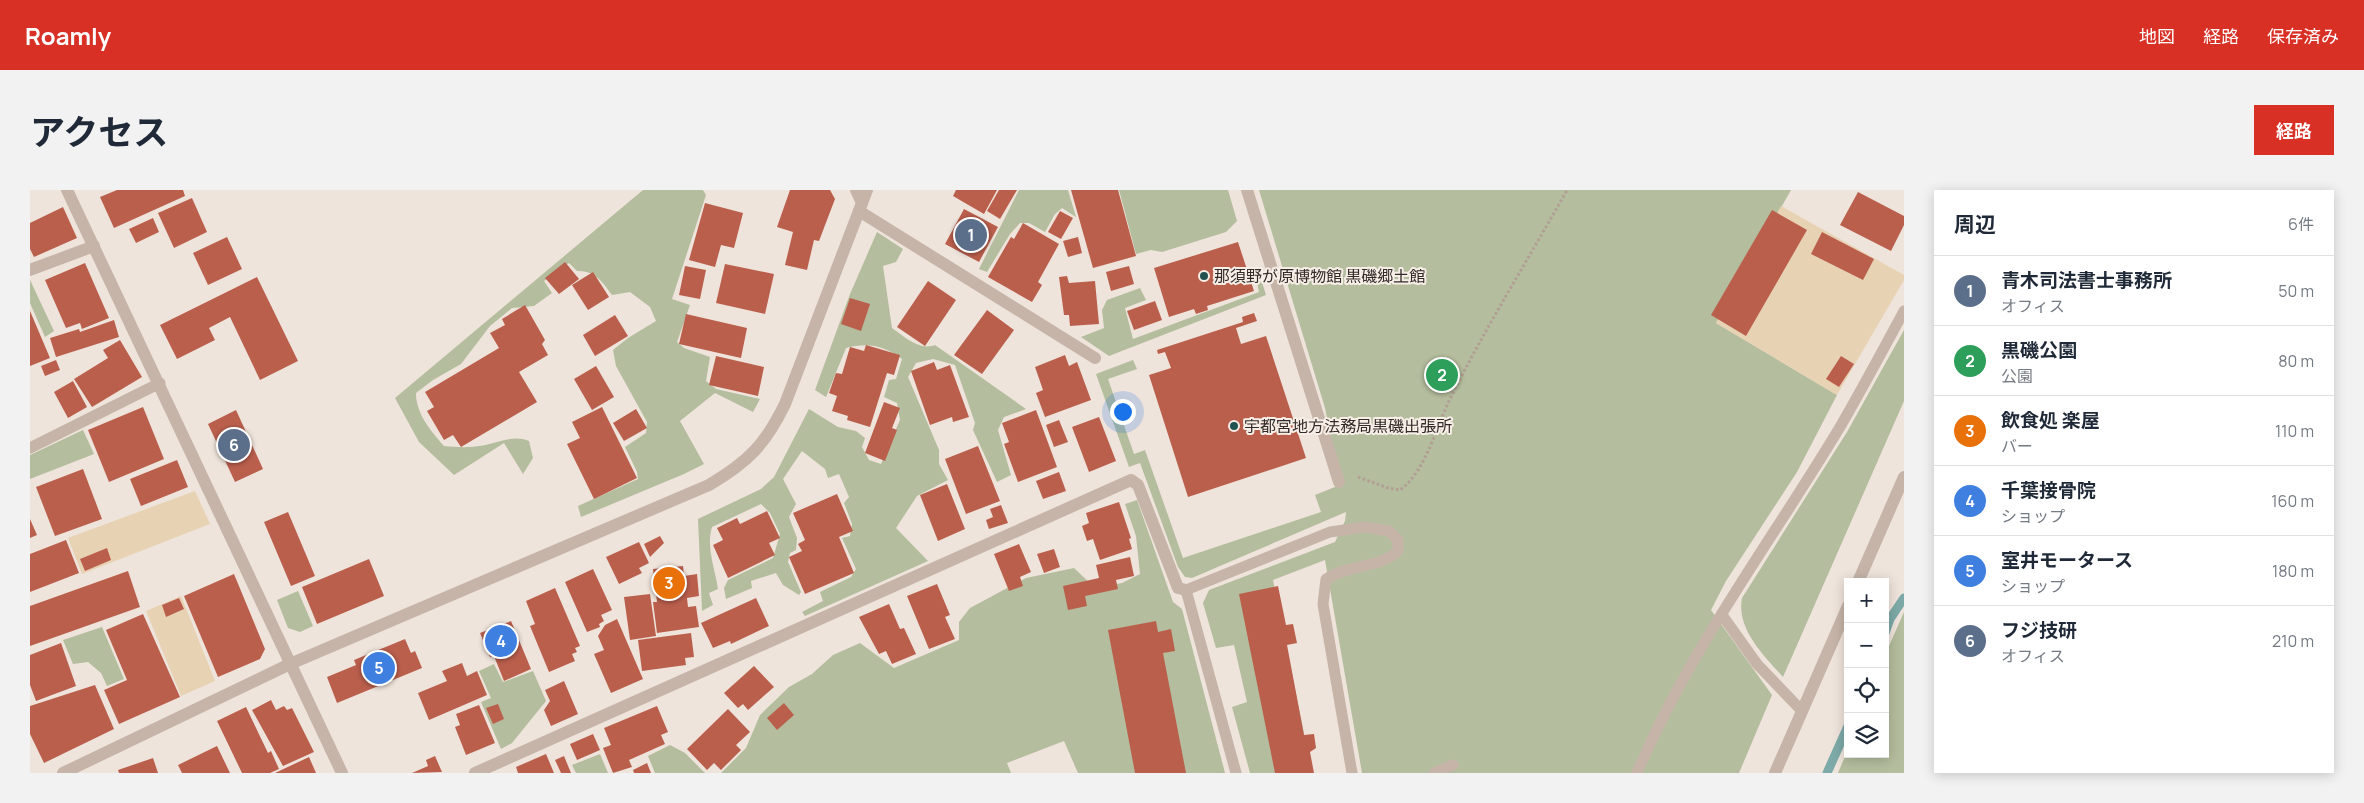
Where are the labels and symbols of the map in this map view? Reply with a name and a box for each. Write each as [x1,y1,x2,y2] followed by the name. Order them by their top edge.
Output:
[955,216,987,254] pin: 1
[1214,265,1425,287] place label: 那須野が原博物館 黒磯郷土館
[1198,270,1210,282] marker: 那須野が原博物館 黒磯郷土館
[1426,356,1458,394] pin: 2
[1110,399,1136,425] your location
[1244,415,1452,437] place label: 宇都宮地方法務局黒磯出張所
[1228,420,1240,432] marker: 宇都宮地方法務局黒磯出張所
[218,426,250,464] pin: 6
[653,564,685,602] pin: 3
[485,622,517,660] pin: 4
[363,649,395,687] pin: 5

